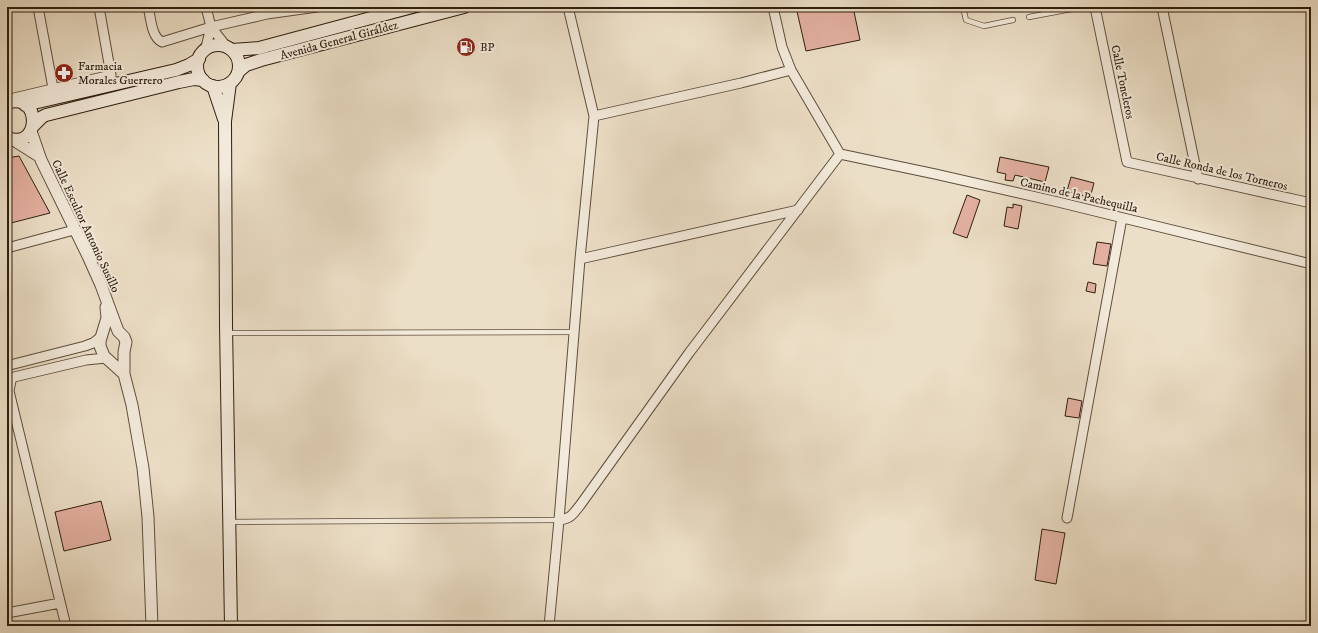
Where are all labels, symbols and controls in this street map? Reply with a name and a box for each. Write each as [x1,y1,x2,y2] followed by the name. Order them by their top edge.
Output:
[278,17,400,63] street label: Avenida General Giráldez
[455,36,477,58] fuel station icon: BP
[480,40,495,55] place label: BP
[1107,44,1138,121] street label: Calle Toneleros
[78,59,163,88] place label: Farmacia Morales Guerrero
[53,62,75,84] pharmacy icon: Farmacia Morales Guerrero
[1155,149,1289,194] street label: Calle Ronda de los Torneros
[48,157,123,295] street label: Calle Escultor Antonio Susillo
[1019,175,1140,217] street label: Camino de la Pachequilla

